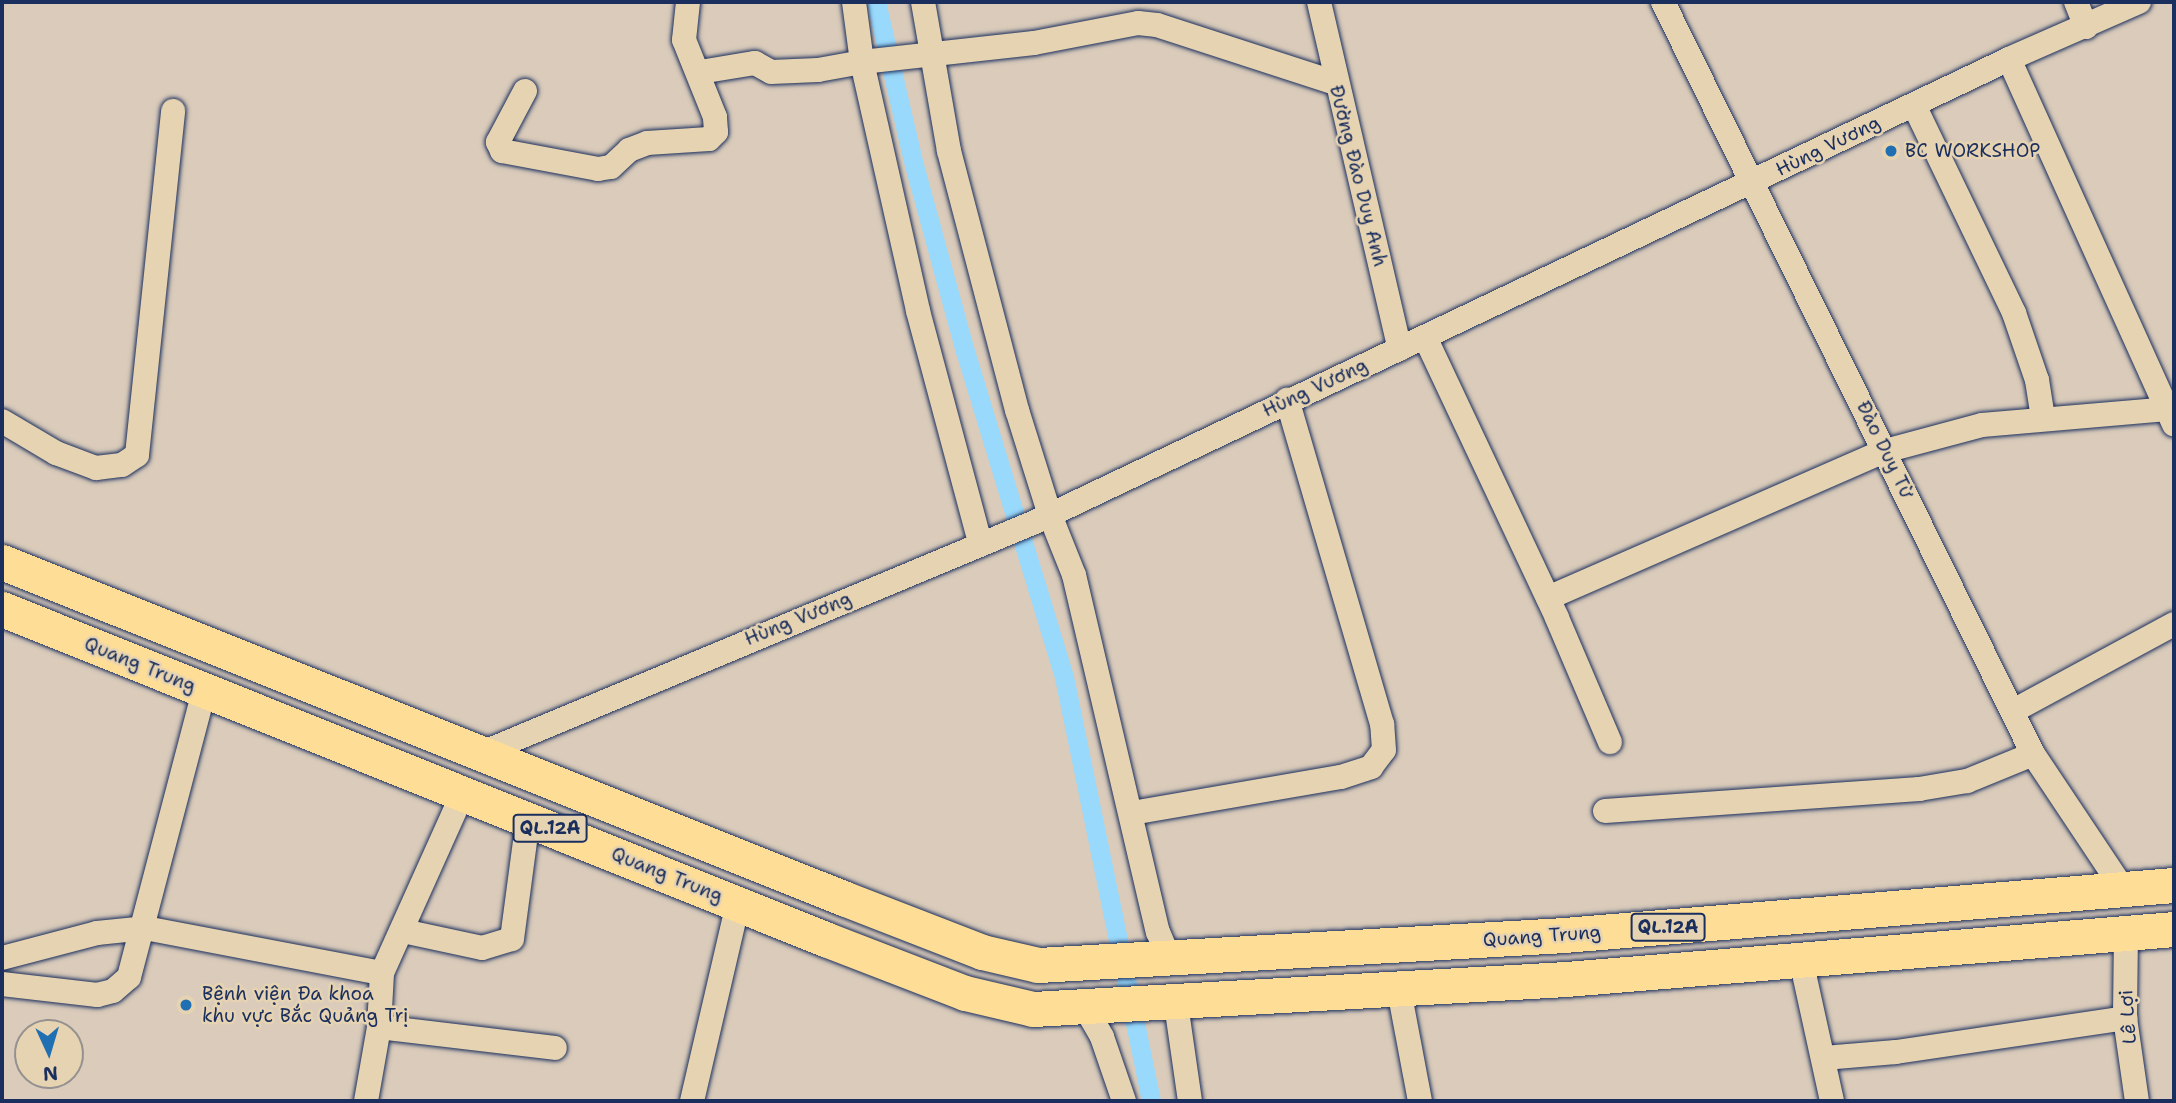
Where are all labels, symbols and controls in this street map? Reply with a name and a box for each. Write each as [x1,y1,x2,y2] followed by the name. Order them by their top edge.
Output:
[1324,83,1392,269] street label: Đường Đào Duy Anh
[1772,111,1884,181] street label: Hùng Vương
[1905,140,2040,162] place label: BC WORKSHOP
[1883,143,1899,159] marker: BC WORKSHOP
[1259,354,1371,422] street label: Hùng Vương
[1852,397,1918,503] street label: Đào Duy Từ
[741,587,855,651] street label: Hùng Vương
[81,632,199,698] street label: Quang Trung
[512,814,588,842] road number: QL.12A
[608,842,726,908] street label: Quang Trung
[1630,912,1706,942] road number: QL.12A
[1482,920,1602,952] street label: Quang Trung
[202,983,408,1027] place label: Bệnh viện Đa khoa khu vực Bắc Quảng Trị
[2115,989,2141,1045] street label: Lê Lợi
[176,995,196,1015] marker: Bệnh viện Đa khoa khu vực Bắc Quảng Trị
[14,1019,84,1089] north arrow
[42,1060,59,1086] text: N

